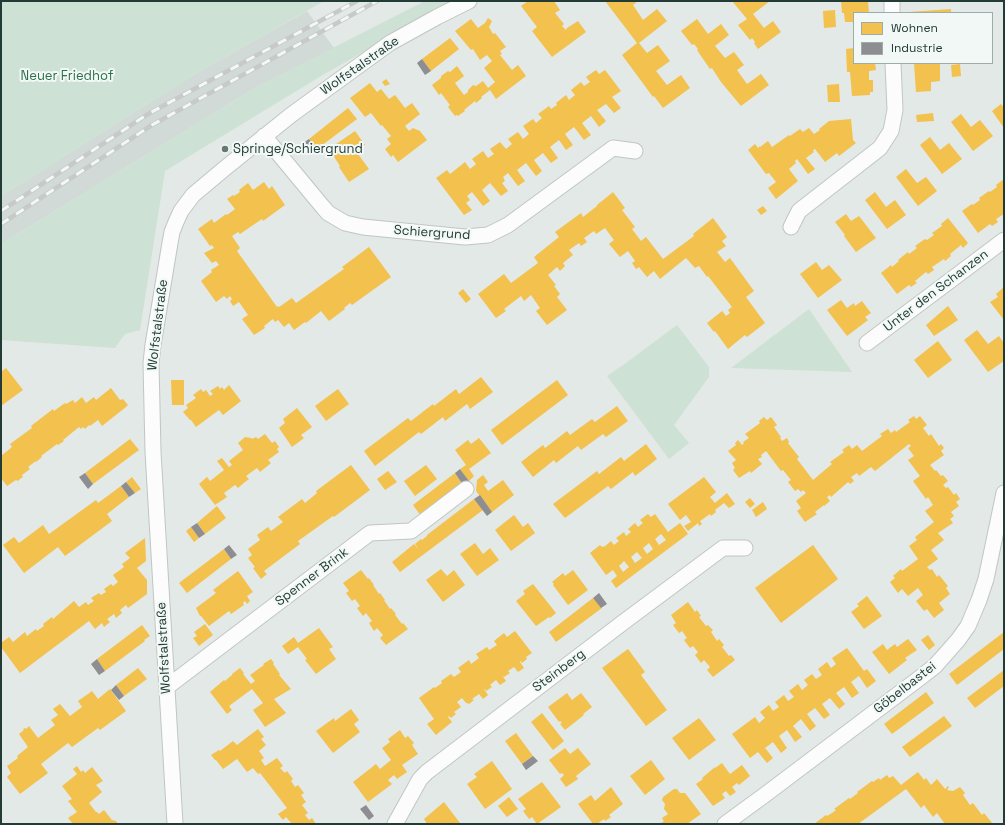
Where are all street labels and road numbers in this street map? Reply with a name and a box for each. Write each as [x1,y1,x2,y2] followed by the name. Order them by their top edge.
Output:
[318,33,402,99] street label: Wolfstalstraße
[393,223,471,243] street label: Schiergrund
[881,247,991,335] street label: Unter den Schanzen
[145,278,171,372] street label: Wolfstalstraße
[272,544,352,610] street label: Spenner Brink
[154,602,174,694] street label: Wolfstalstraße
[530,646,588,696] street label: Steinberg
[871,659,939,717] street label: Göbelbastei

